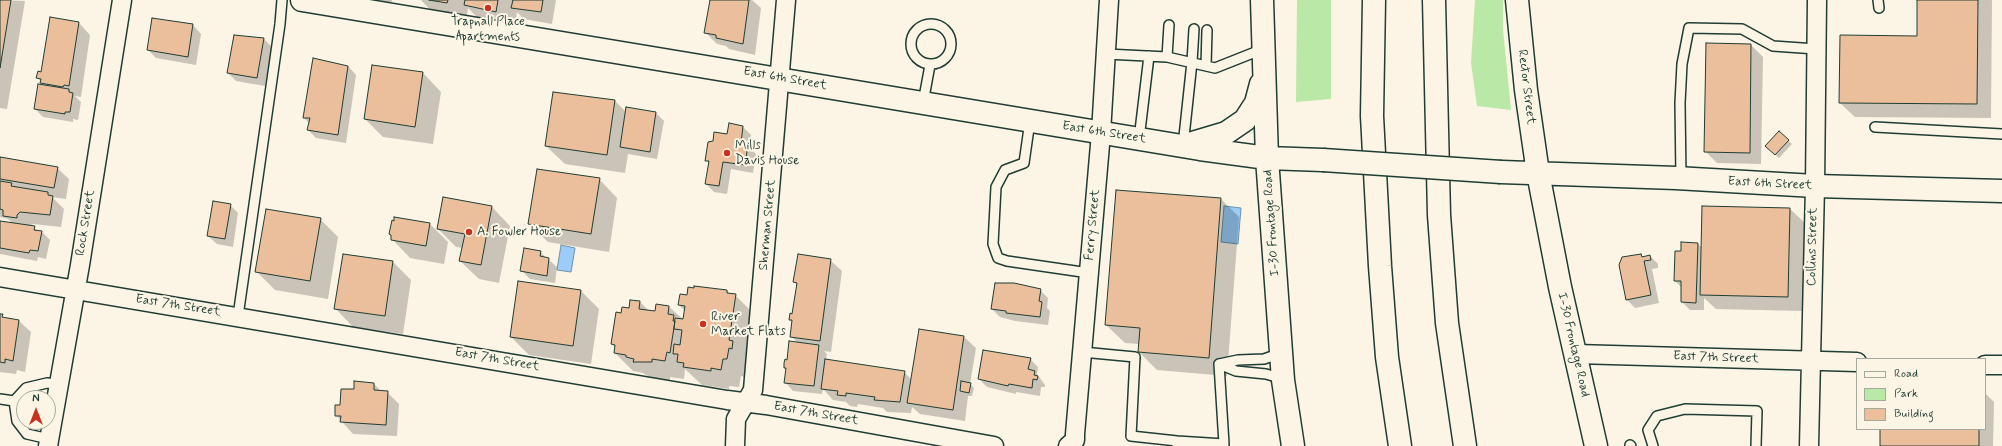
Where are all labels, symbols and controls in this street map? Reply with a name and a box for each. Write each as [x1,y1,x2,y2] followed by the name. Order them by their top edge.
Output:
[483,3,493,13] marker: Trapnall Place Apartments
[451,14,525,45] place label: Trapnall Place Apartments
[1514,49,1538,125] street label: Rector Street
[742,64,828,94] street label: East 6th Street
[1061,119,1147,147] street label: East 6th Street
[735,138,799,169] place label: Mills Davis House
[722,148,732,158] marker: Mills Davis House
[1260,169,1284,277] street label: I-30 Frontage Road
[1727,174,1813,194] street label: East 6th Street
[756,179,780,271] street label: Sherman Street
[73,189,99,257] street label: Rock Street
[1082,189,1104,261] street label: Ferry Street
[1805,208,1821,286] street label: Collins Street
[477,224,561,240] place label: A. Fowler House
[464,227,474,237] marker: A. Fowler House
[1553,291,1593,399] street label: I-30 Frontage Road
[134,292,222,320] street label: East 7th Street
[711,309,786,340] place label: River Market Flats
[698,319,708,329] marker: River Market Flats
[453,345,541,375] street label: East 7th Street
[1673,349,1759,367] street label: East 7th Street
[1856,358,1986,430] legend
[1894,366,1918,382] text: Road
[1894,386,1918,402] text: Park
[16,390,56,430] north arrow
[32,392,40,406] text: N
[772,399,860,429] street label: East 7th Street
[1894,406,1934,422] text: Building

